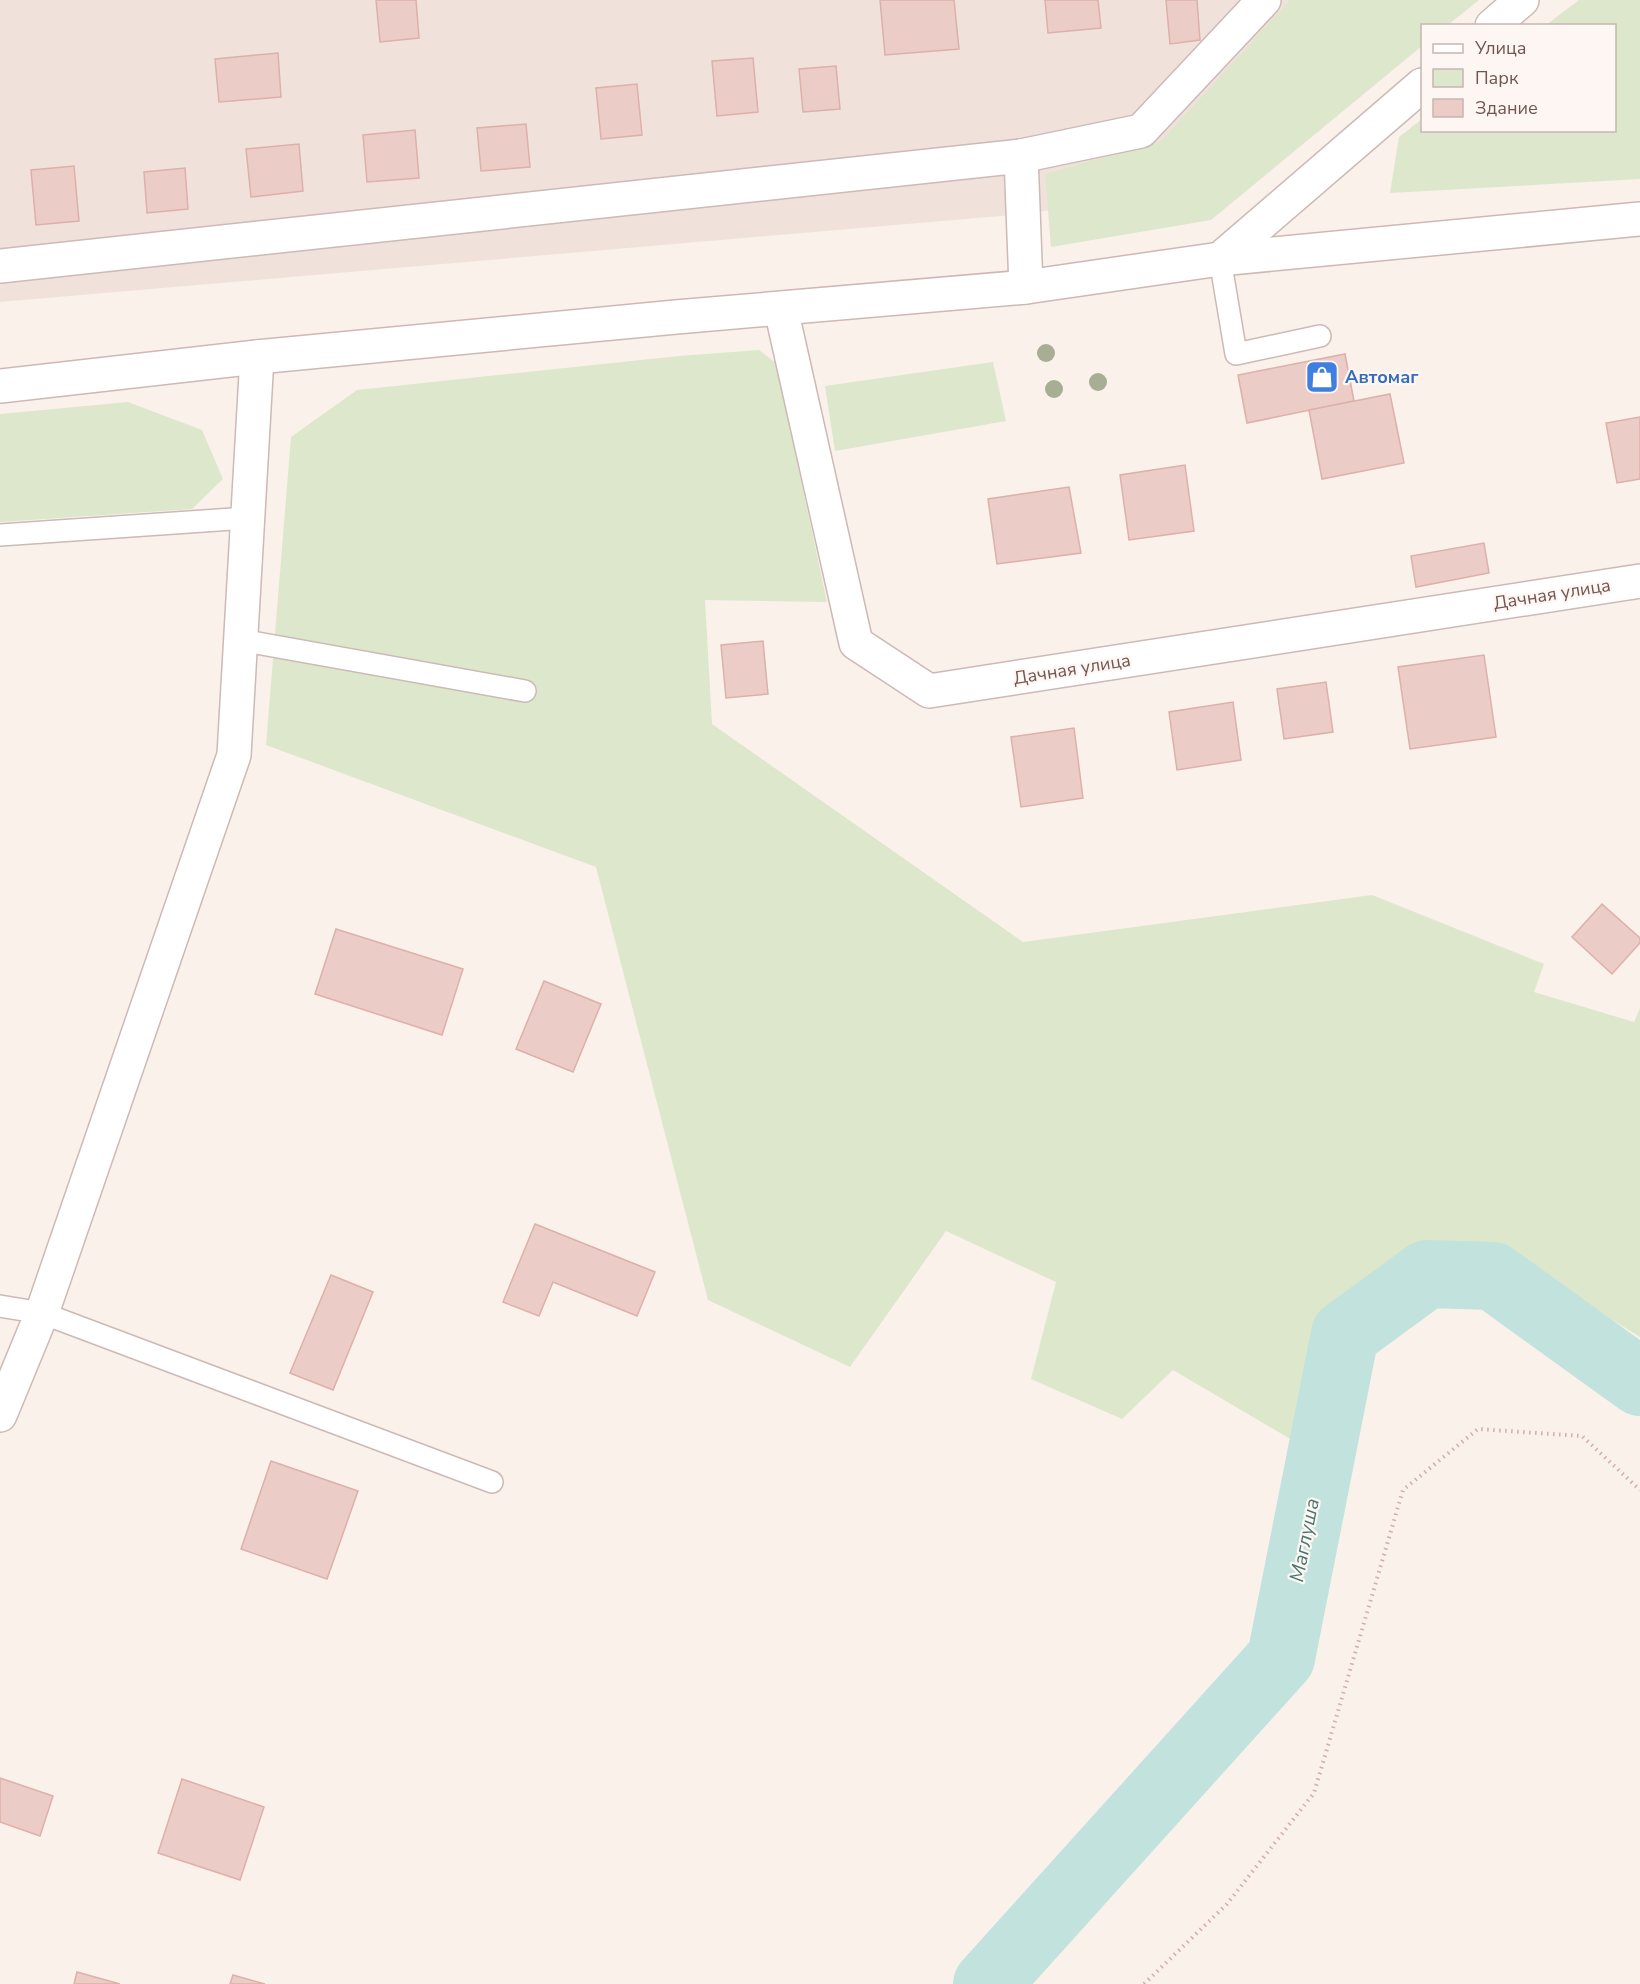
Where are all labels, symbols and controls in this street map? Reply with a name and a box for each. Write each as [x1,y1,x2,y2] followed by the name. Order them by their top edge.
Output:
[1421,24,1616,132] legend
[1474,36,1526,60] text: Улица
[1475,66,1519,90] text: Парк
[1475,96,1538,120] text: Здание
[1304,359,1340,395] shop icon: Автомаг
[1345,365,1419,389] place label: Автомаг
[1492,573,1612,615] street label: Дачная улица
[1012,648,1132,690] street label: Дачная улица
[1283,1496,1326,1584] water label: Маглуша

